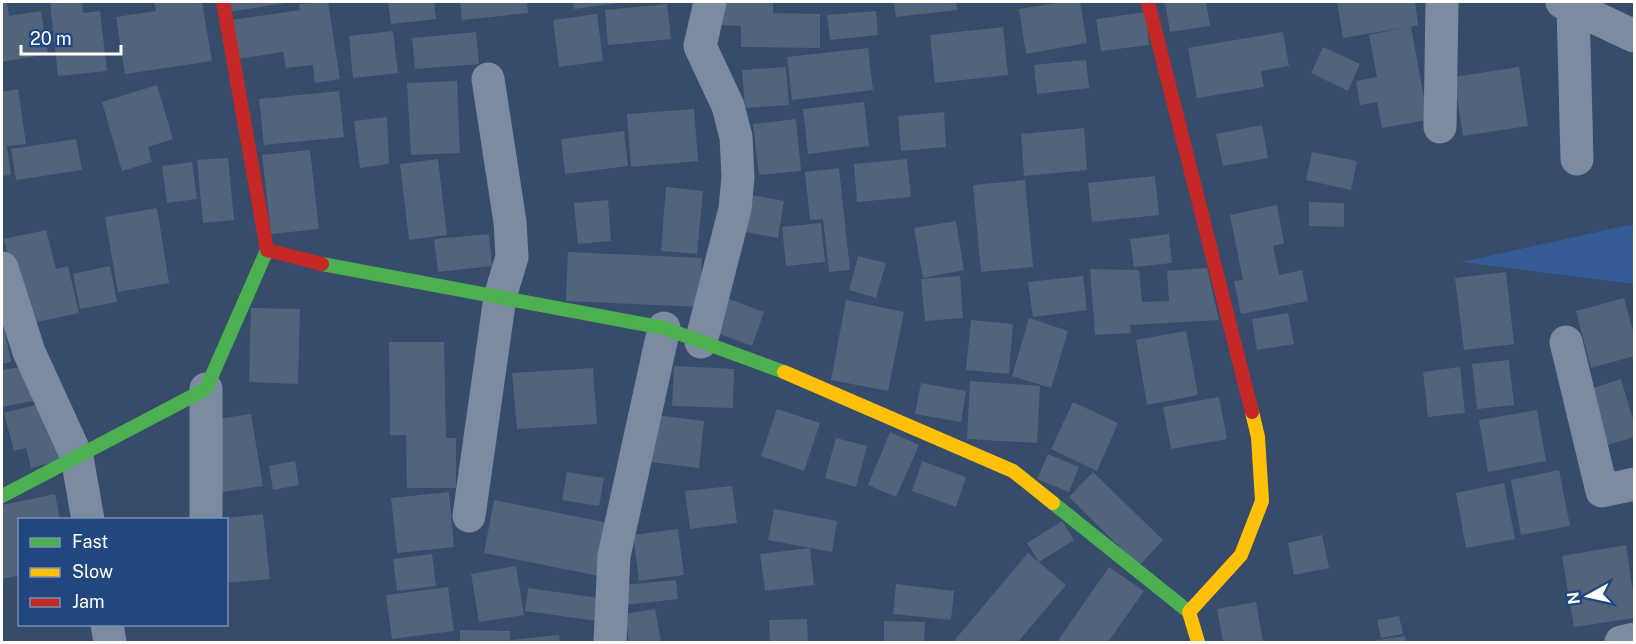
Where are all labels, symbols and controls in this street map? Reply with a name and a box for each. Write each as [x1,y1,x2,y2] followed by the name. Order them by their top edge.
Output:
[21,18,122,56] scale bar
[30,28,72,49] text: 20 m
[18,518,228,626] legend
[72,531,108,552] text: Fast
[72,561,113,582] text: Slow
[1558,566,1618,626] north arrow
[1563,590,1584,606] text: N
[72,591,105,612] text: Jam

